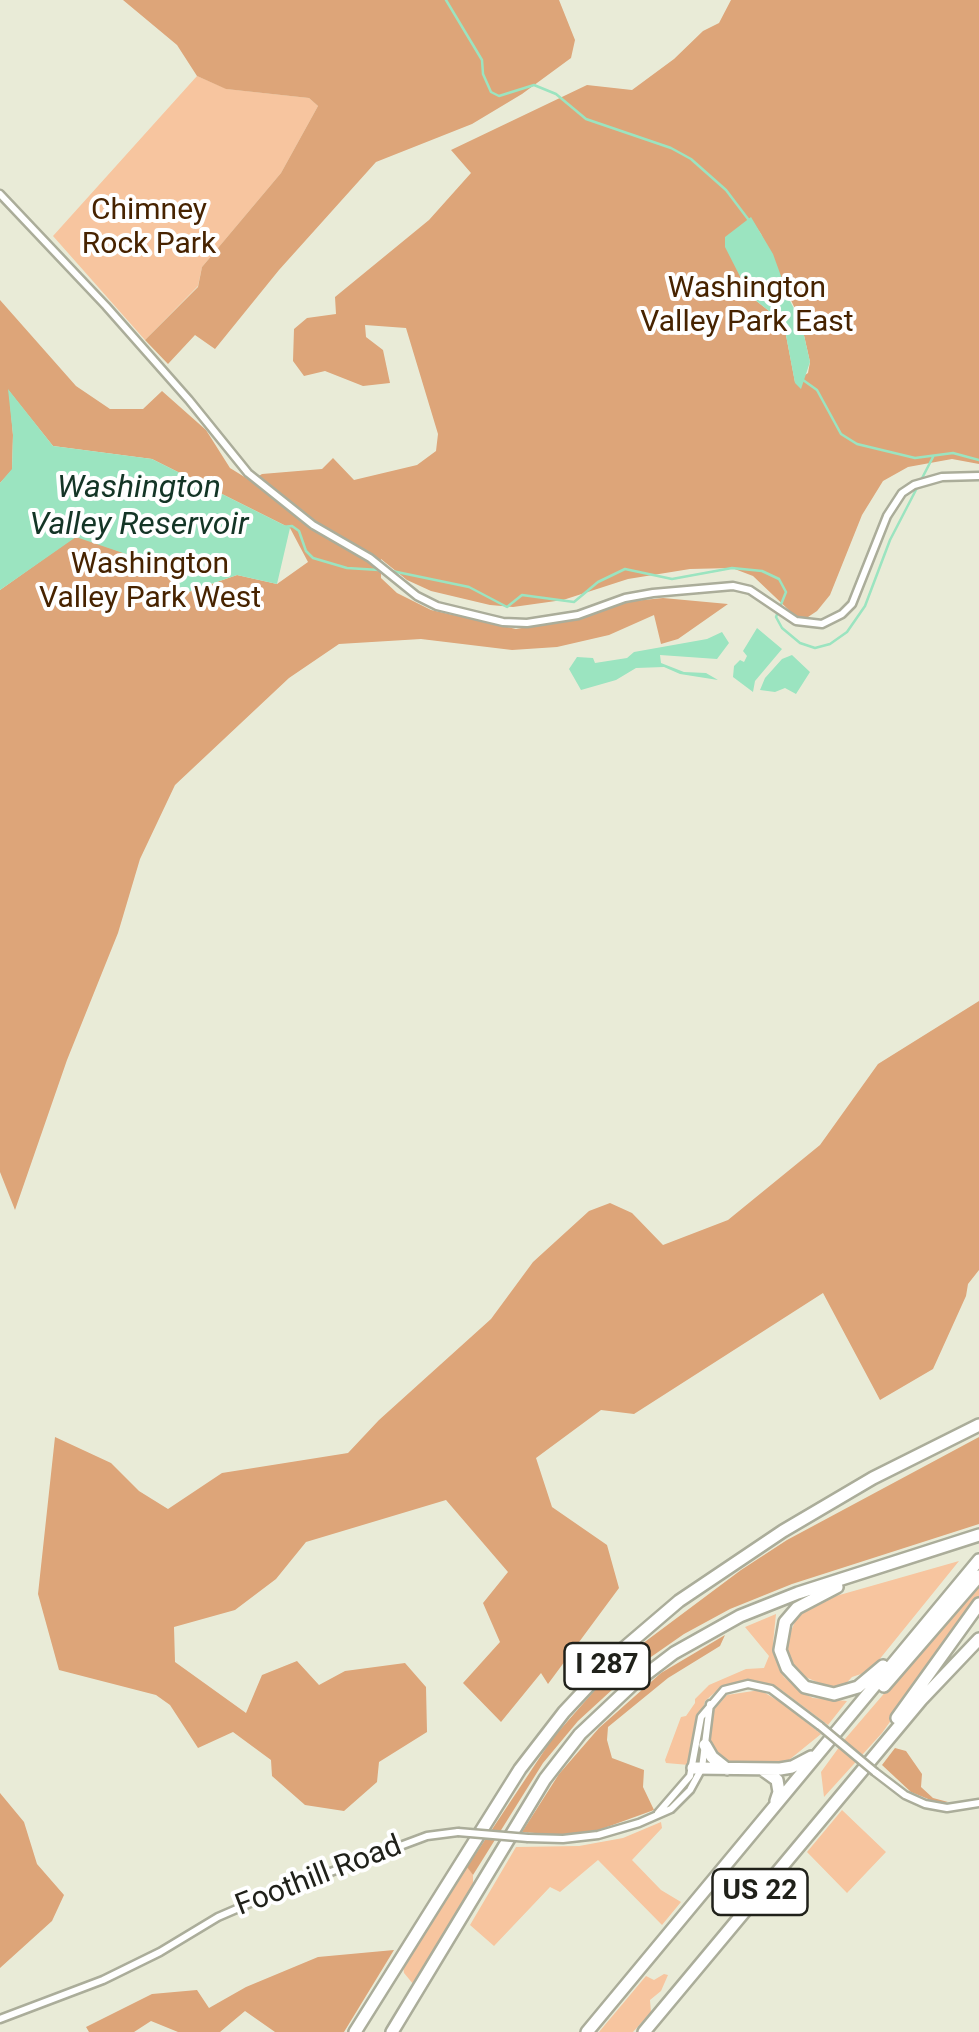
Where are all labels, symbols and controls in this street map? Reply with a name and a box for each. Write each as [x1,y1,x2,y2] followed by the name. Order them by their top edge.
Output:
[82,193,216,264] park label: Chimney Rock Park
[640,271,854,342] park label: Washington Valley Park East
[29,470,249,545] water label: Washington Valley Reservoir
[39,547,261,618] park label: Washington Valley Park West
[564,1643,650,1689] road number: I 287
[231,1829,407,1925] street label: Foothill Road
[712,1869,808,1915] road number: US 22

